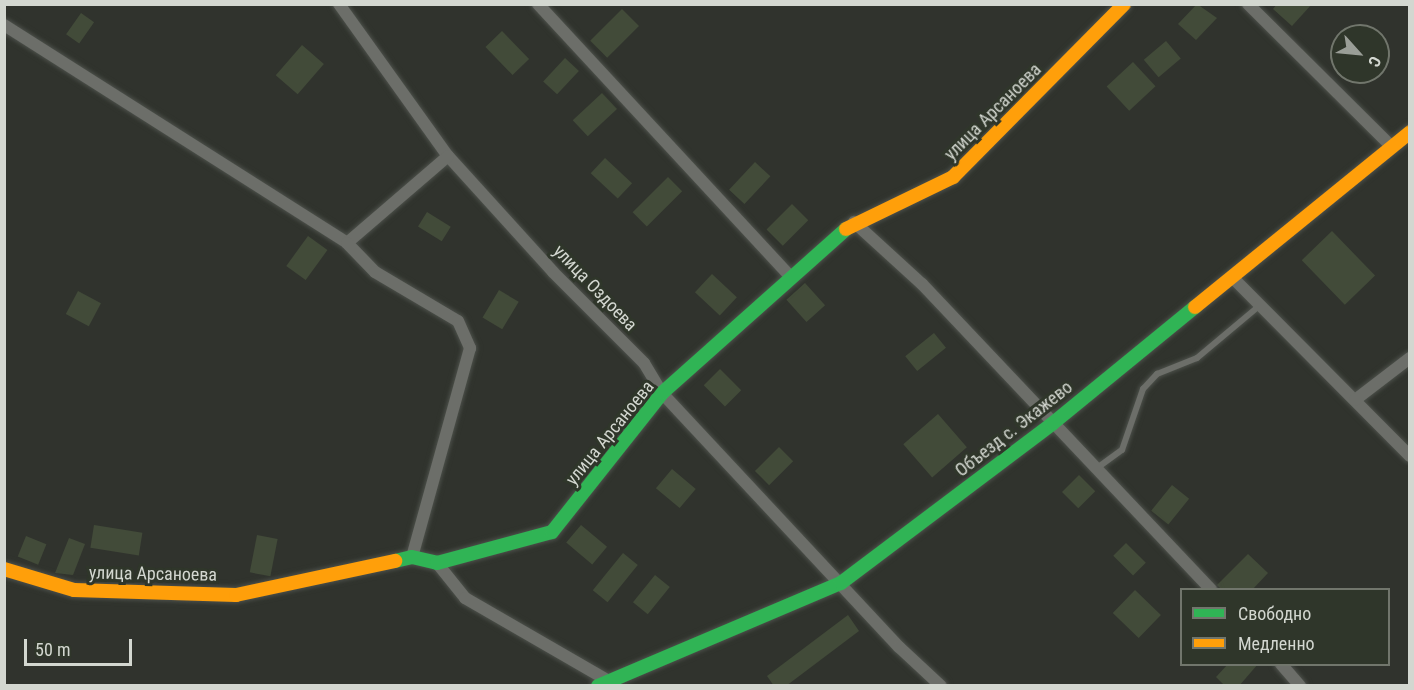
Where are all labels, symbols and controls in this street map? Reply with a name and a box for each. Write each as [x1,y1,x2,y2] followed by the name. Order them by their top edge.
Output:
[1330,24,1390,84] north arrow
[1364,53,1385,70] text: С
[940,59,1046,165] street label: улица Арсаноева
[549,240,641,336] street label: улица Оздоева
[561,376,659,490] street label: улица Арсаноева
[951,377,1077,481] street label: Объезд с. Экажево
[89,562,217,586] street label: улица Арсаноева
[1180,588,1390,666] legend
[1238,603,1311,624] text: Свободно
[27,627,135,665] scale bar
[1238,633,1315,654] text: Медленно
[35,639,70,660] text: 50 m

